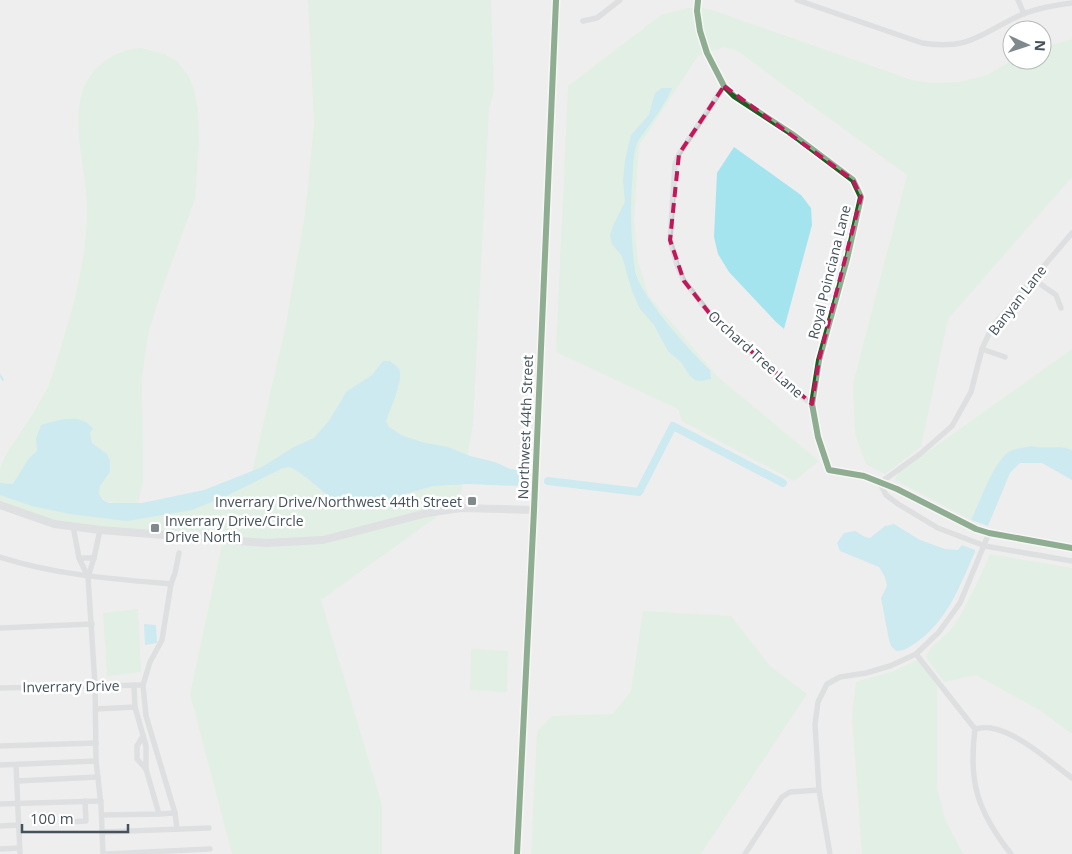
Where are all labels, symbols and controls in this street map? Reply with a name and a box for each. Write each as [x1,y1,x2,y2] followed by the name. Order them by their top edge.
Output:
[1002,20,1052,70] north arrow
[1031,40,1050,52] text: N
[803,203,855,341] street label: Royal Poinciana Lane
[984,261,1050,339] street label: Banyan Lane
[704,306,808,402] street label: Orchard Tree Lane
[513,354,537,500] street label: Northwest 44th Street
[215,492,462,511] place label: Inverrary Drive/Northwest 44th Street
[466,495,478,507] marker: Inverrary Drive/Northwest 44th Street
[165,511,304,546] place label: Inverrary Drive/Circle Drive North
[149,522,161,534] marker: Inverrary Drive/Circle Drive North
[22,676,120,696] street label: Inverrary Drive
[22,802,129,834] scale bar
[30,808,74,828] text: 100 m

